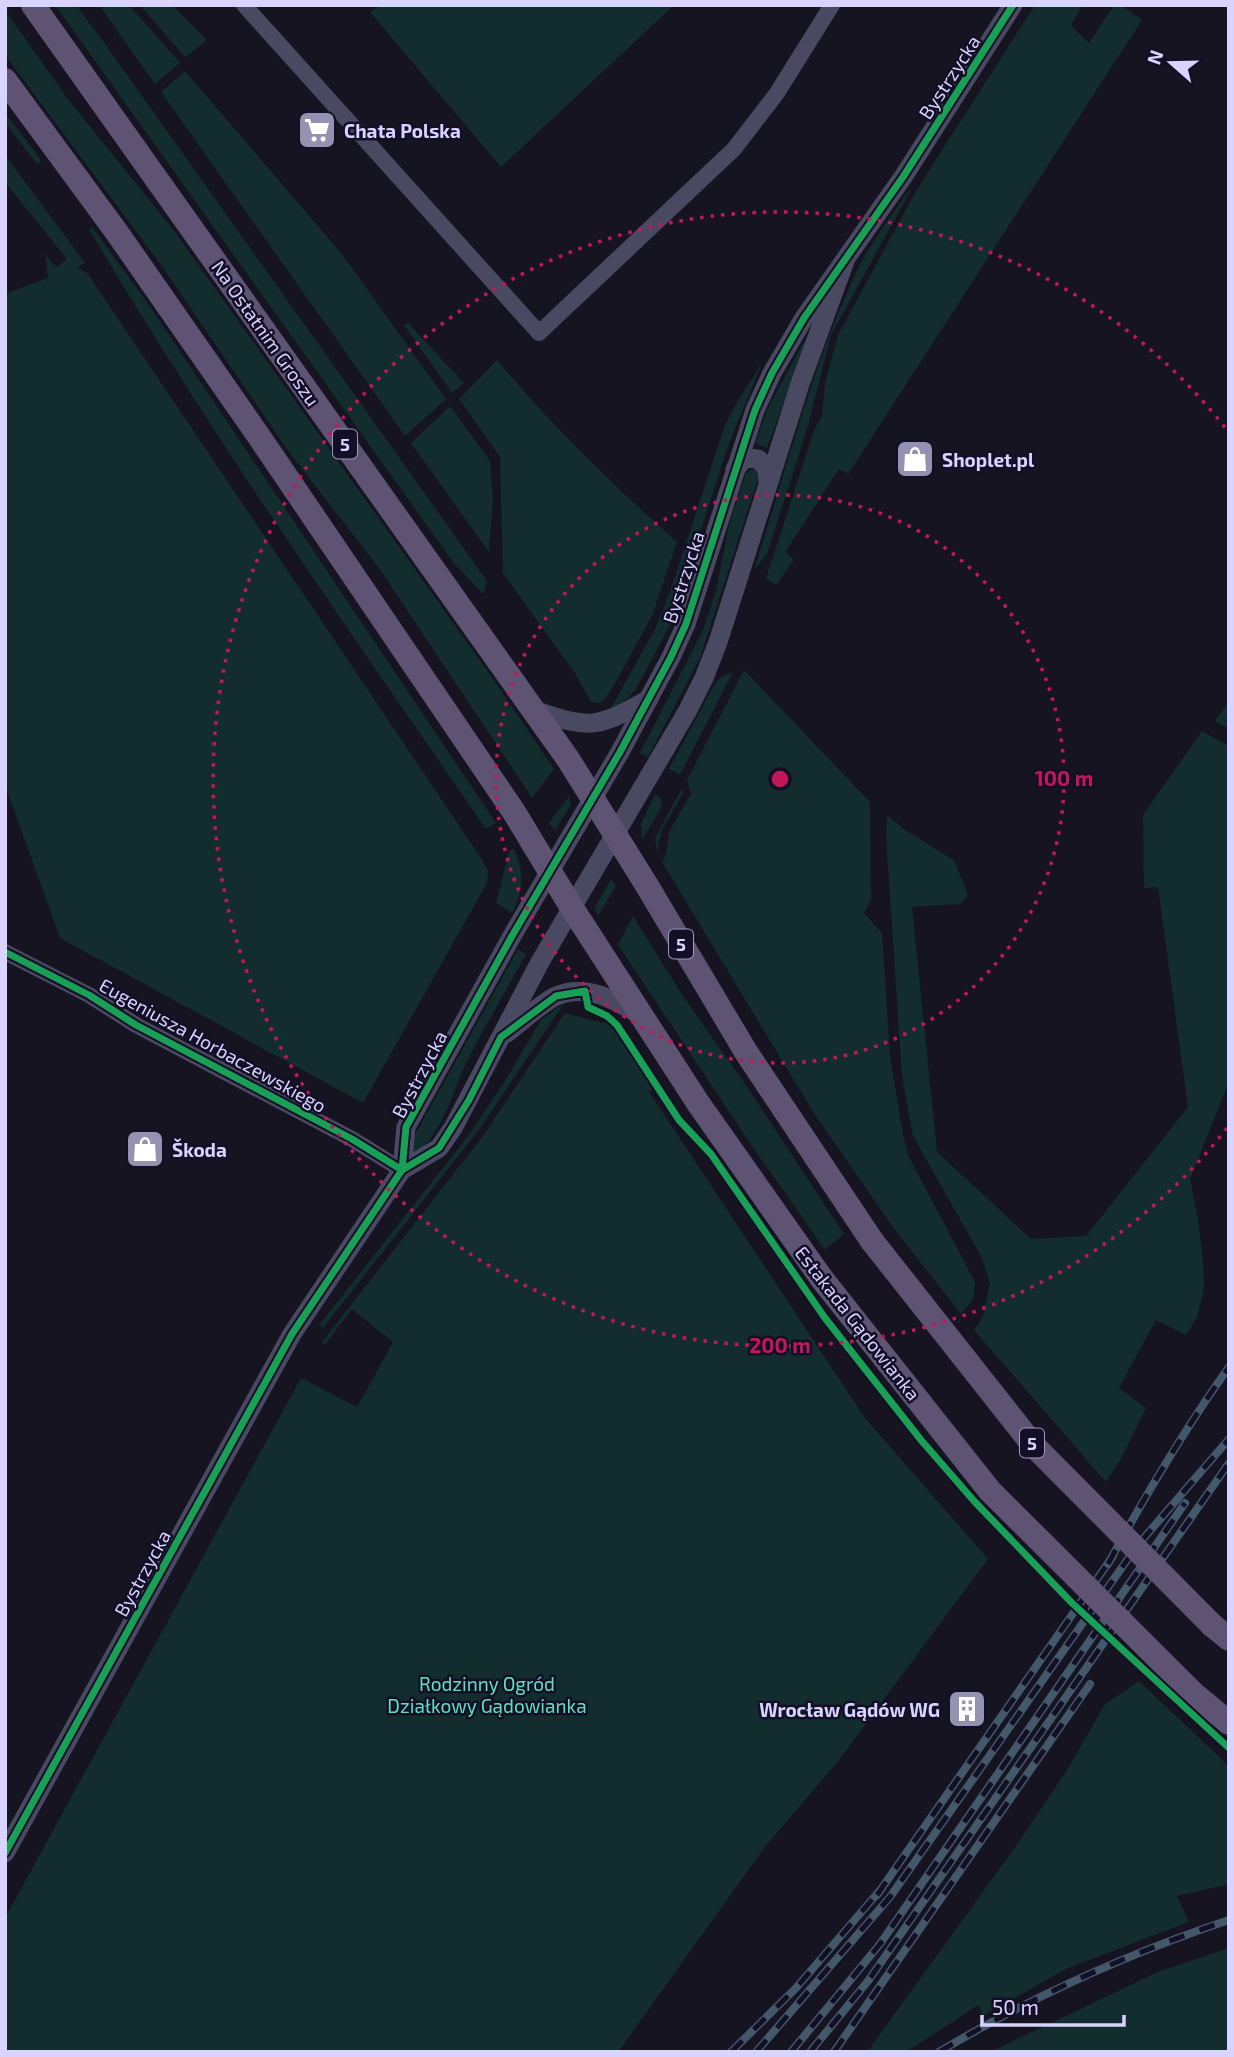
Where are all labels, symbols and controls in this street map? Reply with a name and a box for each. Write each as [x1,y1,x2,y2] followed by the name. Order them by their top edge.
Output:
[1136,28,1206,98] north arrow
[913,31,985,123] street label: Bystrzycka
[1141,47,1168,67] text: N
[296,109,338,151] supermarket icon: Chata Polska
[344,119,461,142] place label: Chata Polska
[207,256,325,410] street label: Na Ostatnim Groszu
[333,430,357,458] road number: 5
[894,438,936,480] shop icon: Shoplet.pl
[942,448,1035,471] place label: Shoplet.pl
[657,528,709,626] street label: Bystrzycka
[1035,765,1093,790] text: 100 m
[768,767,792,791] centre of rings
[669,930,693,959] road number: 5
[96,973,330,1117] street label: Eugeniusza Horbaczewskiego
[386,1026,452,1122] street label: Bystrzycka
[124,1128,166,1170] shop icon: Škoda
[172,1138,227,1161] place label: Škoda
[791,1241,925,1405] street label: Estakada Gądowianka
[749,1332,811,1357] text: 200 m
[1020,1428,1044,1458] road number: 5
[109,1526,175,1620] street label: Bystrzycka
[387,1672,587,1717] park label: Rodzinny Ogród Działkowy Gądowianka
[946,1688,988,1730] building icon: Wrocław Gądów WG
[759,1698,940,1721] place label: Wrocław Gądów WG
[982,1983,1124,2027] scale bar
[992,1994,1039,2019] text: 50 m

